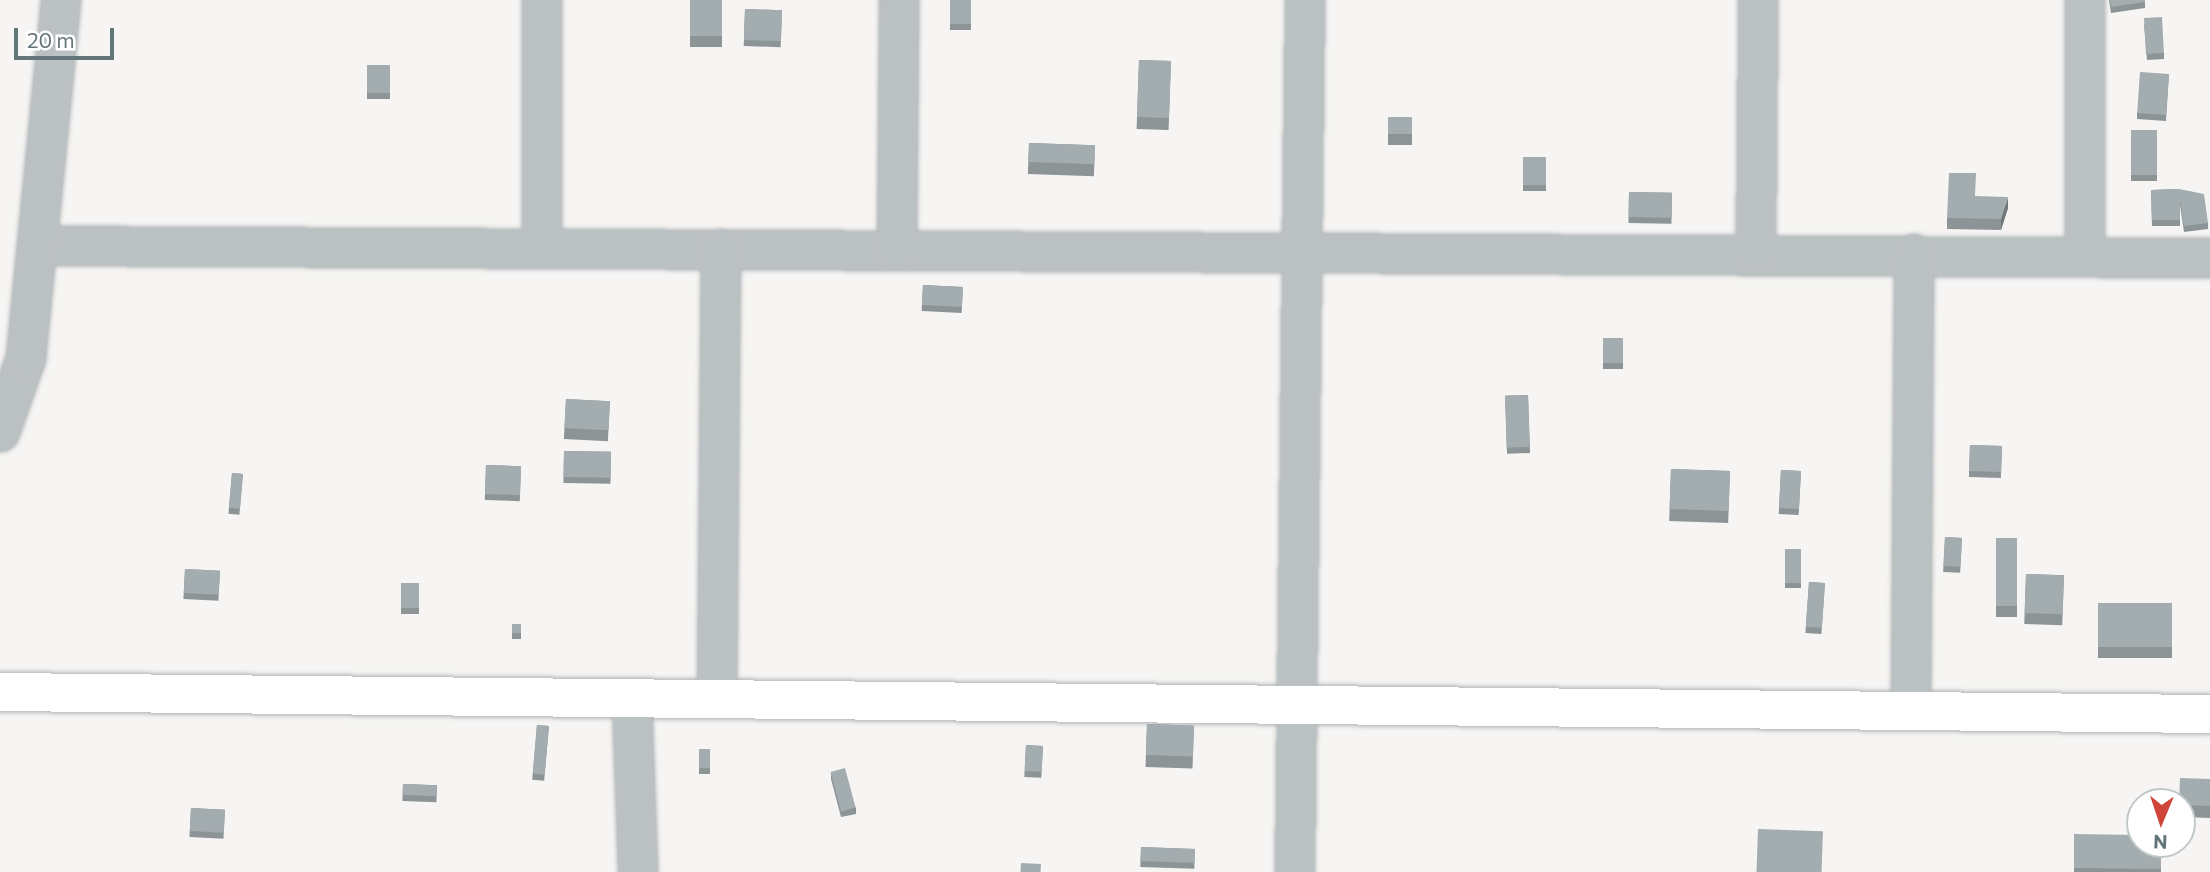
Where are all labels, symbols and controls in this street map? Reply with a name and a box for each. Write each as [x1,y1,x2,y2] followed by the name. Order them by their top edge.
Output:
[18,14,117,58] scale bar
[27,27,75,52] text: 20 m
[2126,788,2196,858] north arrow
[2153,831,2168,854] text: N

